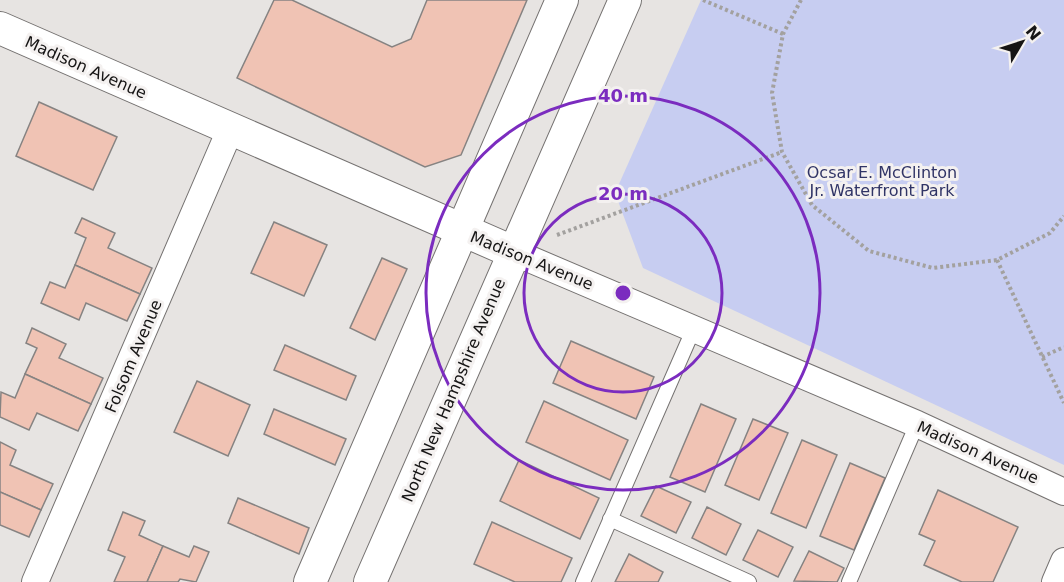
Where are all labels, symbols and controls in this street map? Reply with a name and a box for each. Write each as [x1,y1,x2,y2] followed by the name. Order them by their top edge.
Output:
[992,12,1052,72] north arrow
[1022,22,1045,44] text: N
[22,32,150,103] street label: Madison Avenue
[598,85,648,106] text: 40 m
[807,163,957,200] park label: Ocsar E. McClinton Jr. Waterfront Park
[598,183,648,204] text: 20 m
[468,227,596,294] street label: Madison Avenue
[398,276,509,505] street label: North New Hampshire Avenue
[613,283,633,303] centre of rings
[101,297,166,416] street label: Folsom Avenue
[914,417,1042,488] street label: Madison Avenue

